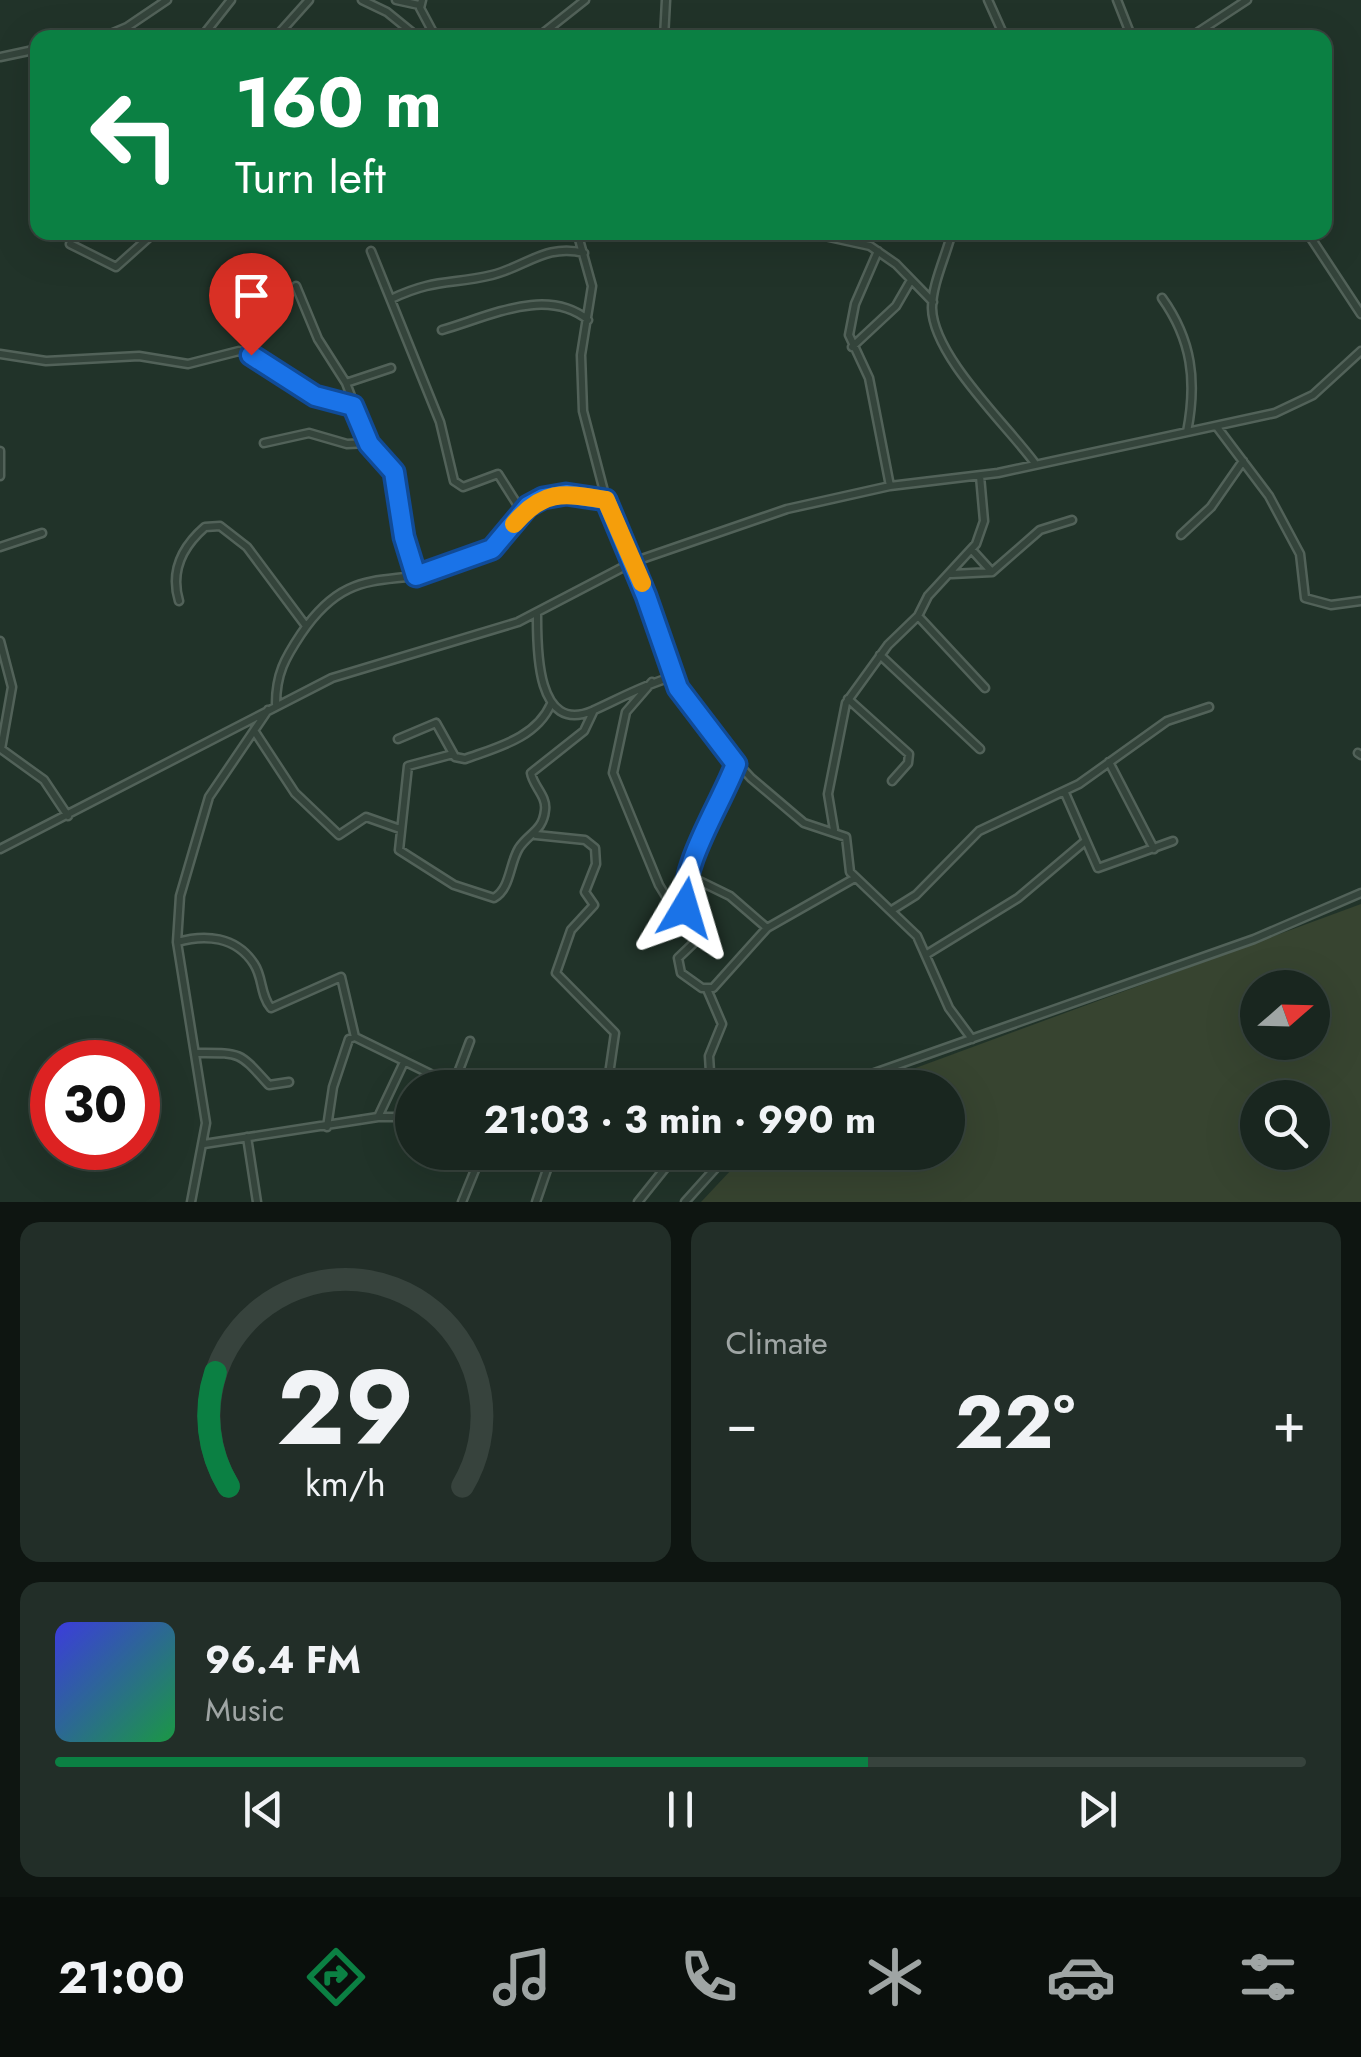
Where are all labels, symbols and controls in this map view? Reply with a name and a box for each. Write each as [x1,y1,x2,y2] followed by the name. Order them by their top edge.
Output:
[235,52,442,153] text: 160 m
[70,70,200,200] icon: left
[235,145,386,210] text: Turn left
[209,253,294,356] pin
[224,268,279,323] icon: arrive
[633,856,737,960] position arrow
[1240,970,1330,1060] north arrow
[1240,970,1330,1170] map controls
[30,1040,160,1170] speed limit sign: 30
[1240,1080,1330,1170] button: search
[484,1092,876,1147] text: 21:03 · 3 min · 990 m
[726,1320,828,1366] text: Climate
[276,1333,414,1483] text: 29
[955,1368,1075,1476] text: 22°
[726,1383,758,1463] text: −
[1272,1383,1306,1463] text: +
[305,1458,386,1509] text: km/h
[205,1632,361,1687] text: 96.4 FM
[205,1687,284,1733] text: Music
[236,1782,291,1837] icon: previous
[653,1782,708,1837] icon: pause
[1070,1782,1125,1837] icon: next
[301,1942,371,2012] icon: directions
[487,1942,557,2012] icon: music
[674,1942,744,2012] icon: phone
[860,1942,930,2012] icon: climate
[1046,1942,1116,2012] icon: car
[1233,1942,1303,2012] icon: filters
[58,1945,185,2010] text: 21:00

